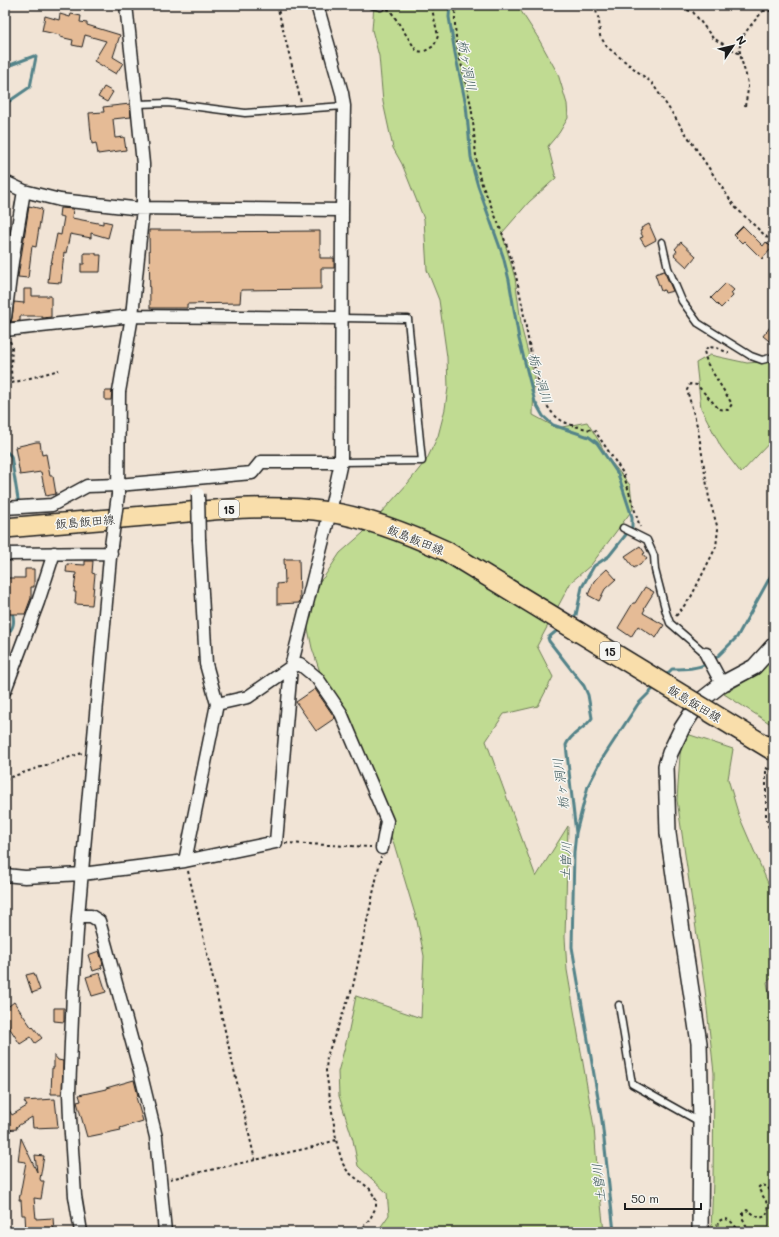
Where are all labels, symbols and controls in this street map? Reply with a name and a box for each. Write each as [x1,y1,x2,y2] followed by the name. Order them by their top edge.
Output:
[713,26,753,66] north arrow
[733,32,750,48] text: N
[455,38,481,92] water label: 栃ヶ洞川
[525,351,557,405] water label: 栃ヶ洞川
[219,500,239,518] road number: 15
[54,510,116,532] street label: 飯島飯田線
[385,520,447,558] street label: 飯島飯田線
[600,642,620,660] road number: 15
[665,681,725,725] street label: 飯島飯田線
[548,757,572,811] water label: 栃ヶ洞川
[556,841,574,881] water label: 土曽川
[588,1163,608,1203] water label: 土曽川
[625,1185,701,1211] scale bar
[631,1190,659,1206] text: 50 m

